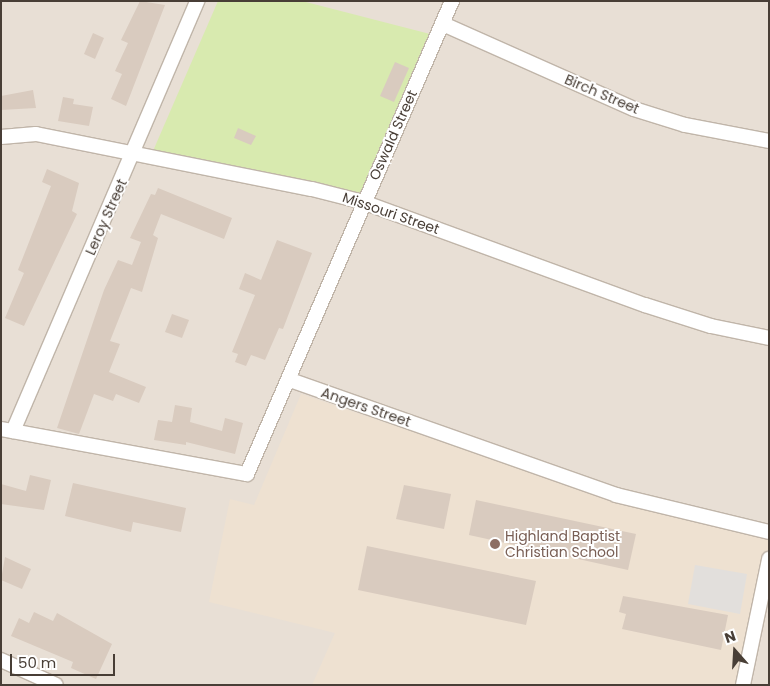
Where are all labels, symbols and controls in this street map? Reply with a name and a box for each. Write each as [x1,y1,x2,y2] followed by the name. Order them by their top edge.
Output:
[562,71,642,117] street label: Birch Street
[366,87,420,183] street label: Oswald Street
[82,176,130,258] street label: Leroy Street
[340,189,442,237] street label: Missouri Street
[319,384,413,430] street label: Angers Street
[505,528,620,560] place label: Highland Baptist Christian School
[489,538,501,550] marker: Highland Baptist Christian School
[710,626,760,676] north arrow
[722,626,738,648] text: N
[12,644,118,676] scale bar
[18,652,56,673] text: 50 m

